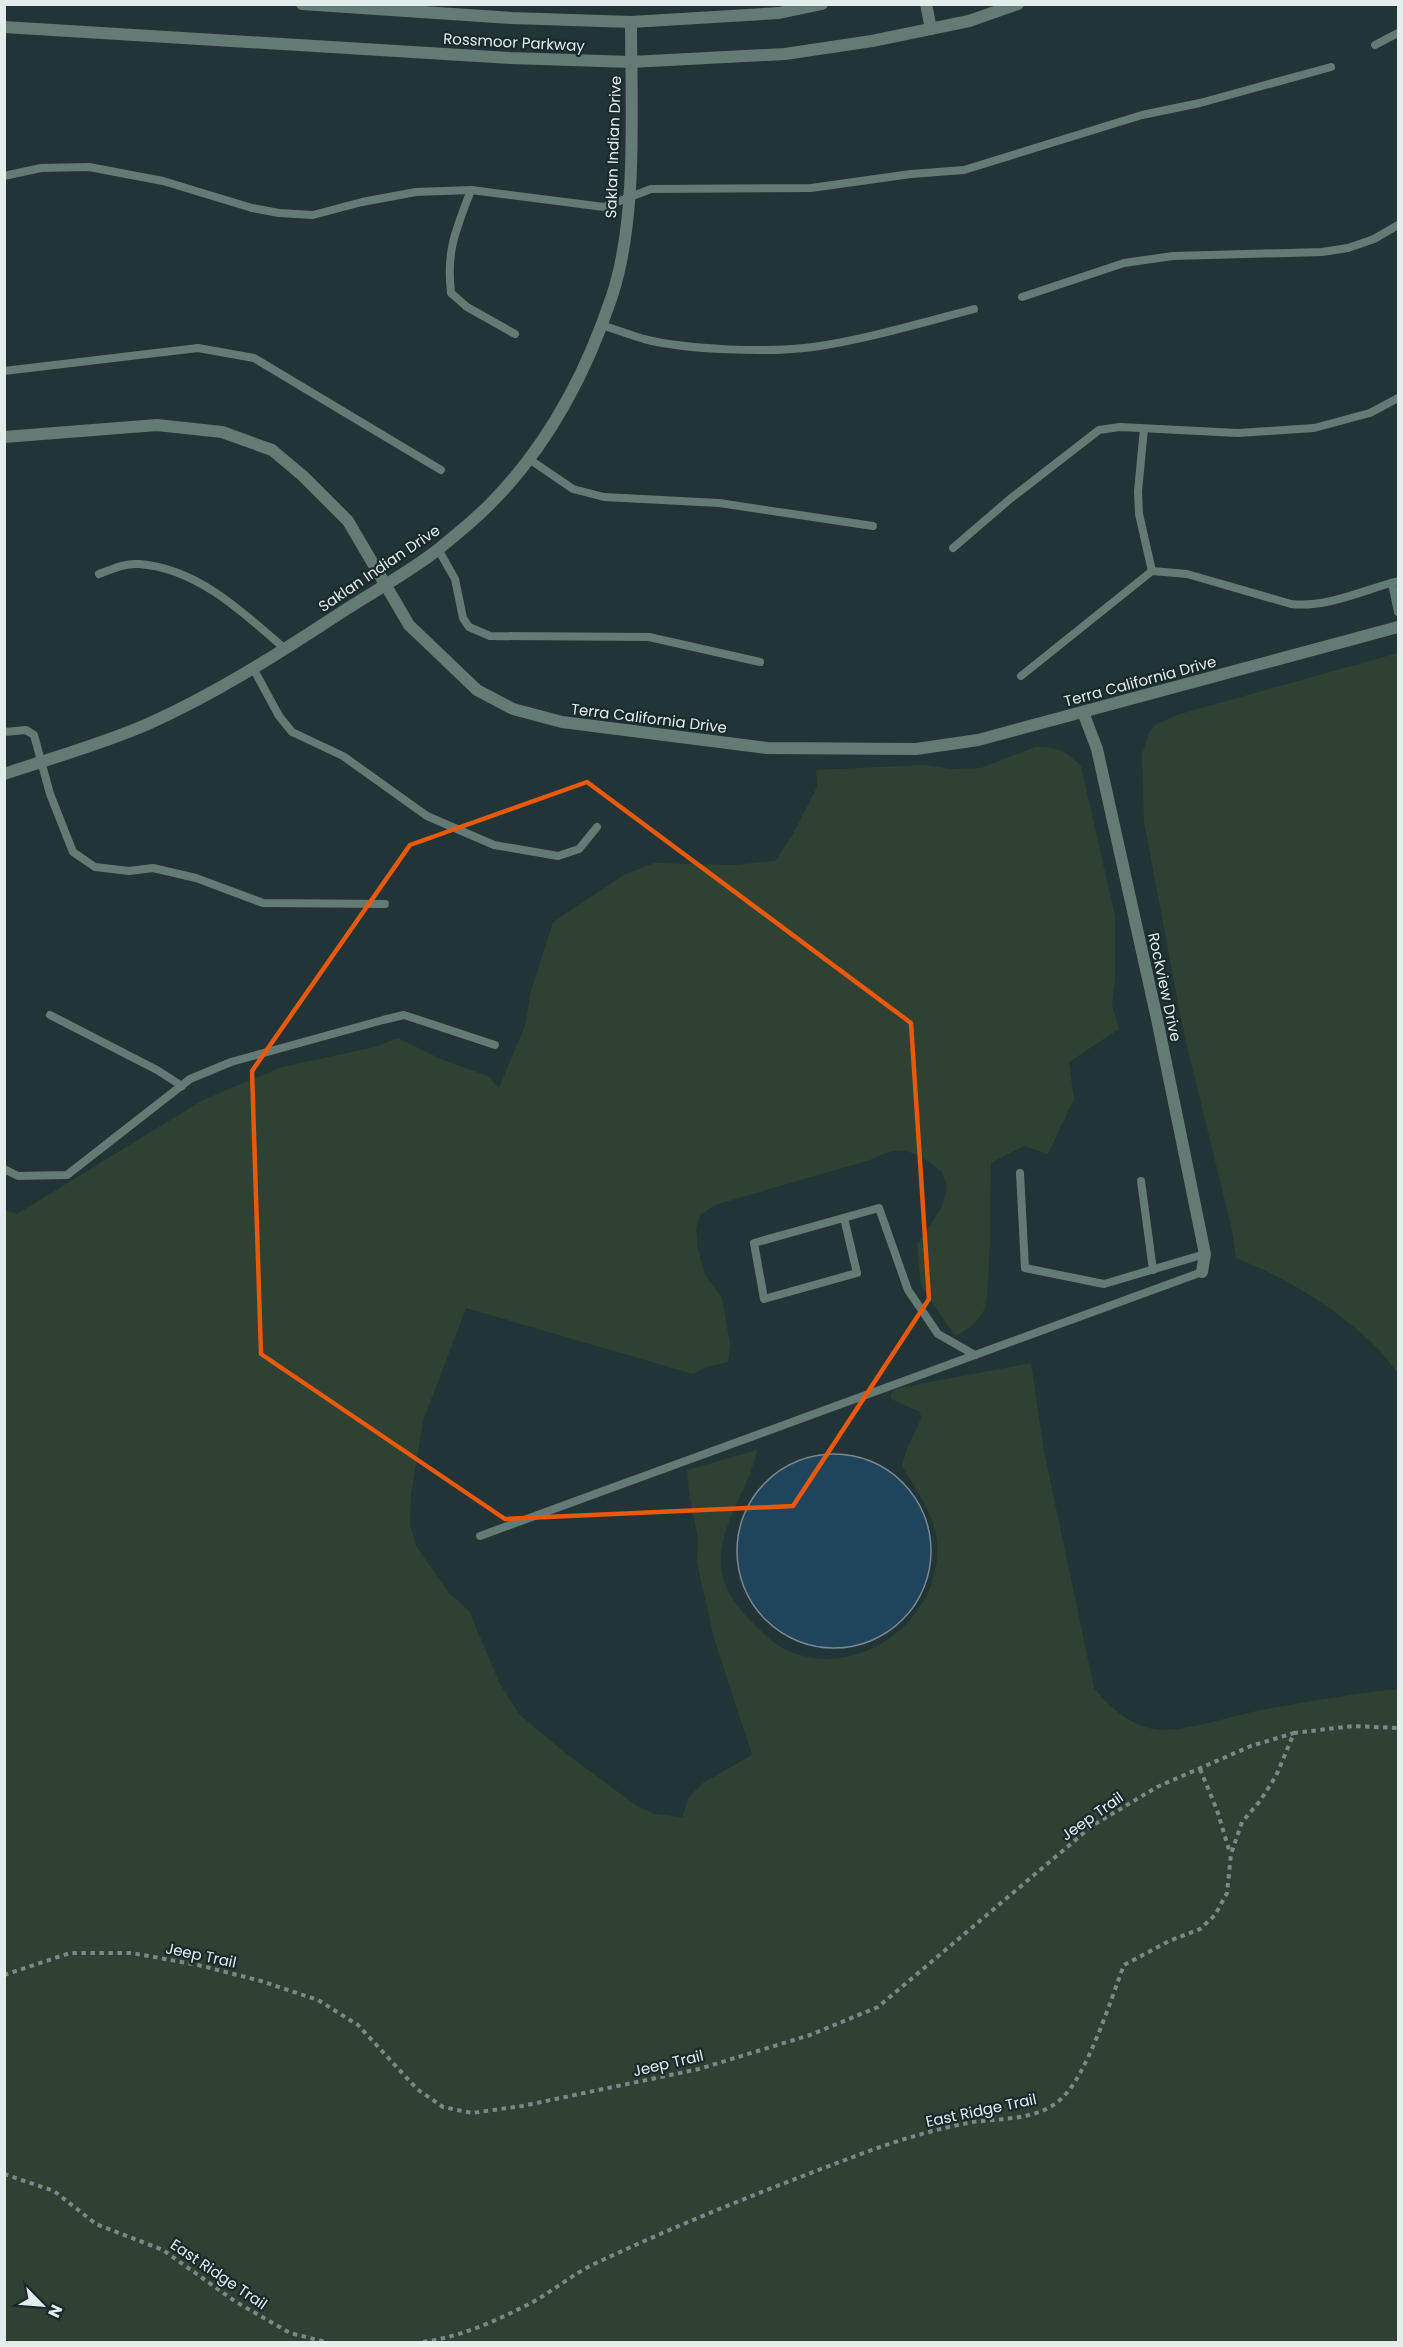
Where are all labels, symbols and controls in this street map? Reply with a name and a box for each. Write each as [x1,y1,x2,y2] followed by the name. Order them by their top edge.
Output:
[443,28,586,56] street label: Rossmoor Parkway
[600,75,626,219] street label: Saklan Indian Drive
[314,519,444,617] street label: Saklan Indian Drive
[1061,651,1219,711] street label: Terra California Drive
[570,698,728,738] street label: Terra California Drive
[1143,931,1187,1043] street label: Rockview Drive
[1057,1787,1127,1845] street label: Jeep Trail
[164,1937,238,1973] street label: Jeep Trail
[631,2045,705,2081] street label: Jeep Trail
[924,2088,1038,2132] street label: East Ridge Trail
[166,2234,272,2314] street label: East Ridge Trail
[12,2275,72,2335] north arrow
[42,2301,68,2321] text: N

